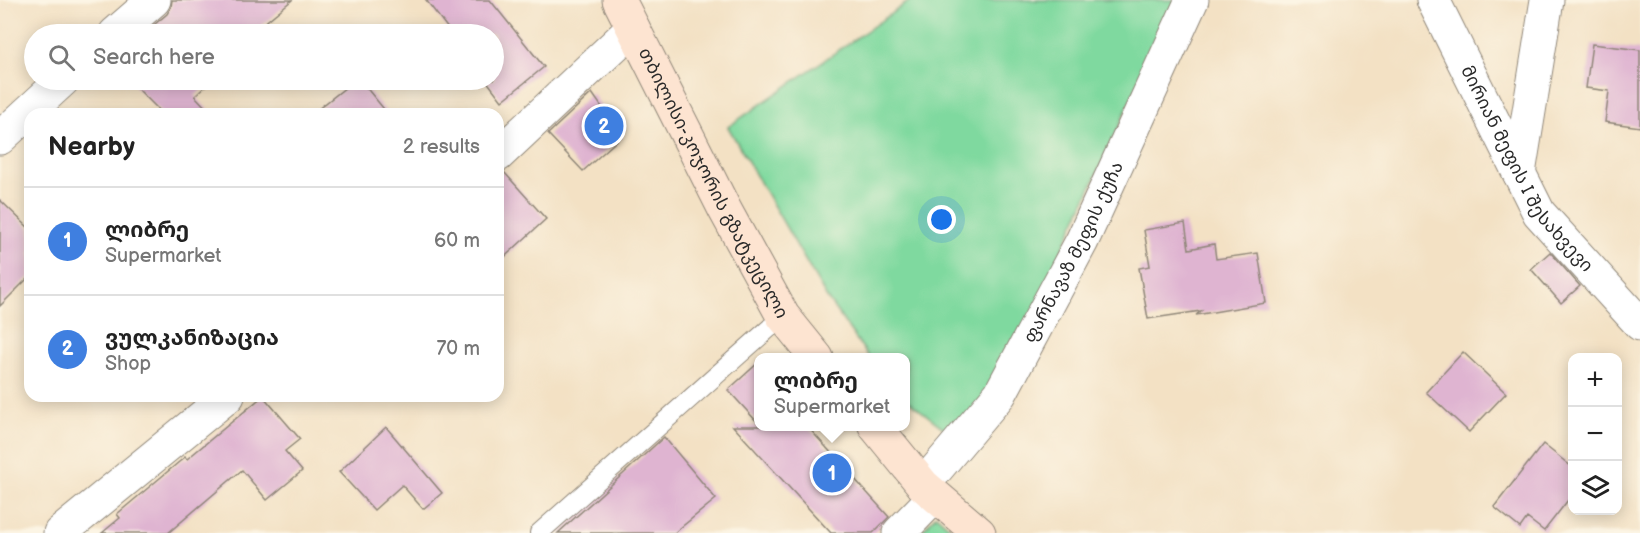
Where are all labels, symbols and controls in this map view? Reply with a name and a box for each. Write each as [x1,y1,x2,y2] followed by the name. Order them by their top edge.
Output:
[24,24,504,90] search box
[45,41,78,74] icon: search
[93,44,215,71] text: Search here
[634,44,792,322] street label: თბილისი-კოჯორის გზატკეცილი
[1456,62,1597,276] street label: მირიან მეფის I შესახვევი
[584,104,624,148] pin: 2
[48,132,135,163] text: Nearby
[403,135,480,159] text: 2 results
[1019,158,1128,347] street label: ფარნავაზ მეფის ქუჩა
[927,205,956,234] your location
[105,217,189,244] text: ლიბრე
[63,229,72,253] text: 1
[434,229,480,253] text: 60 m
[105,244,221,268] text: Supermarket
[105,325,279,352] text: ვულკანიზაცია
[62,337,73,361] text: 2
[436,337,480,361] text: 70 m
[105,352,151,376] text: Shop
[754,353,910,431] popup
[1568,353,1622,515] map controls
[1568,353,1622,407] button: +
[774,368,858,395] text: ლიბრე
[774,395,890,419] text: Supermarket
[1568,407,1622,461] button: −
[812,450,852,496] pin: 1
[1568,461,1622,515] button: layers

